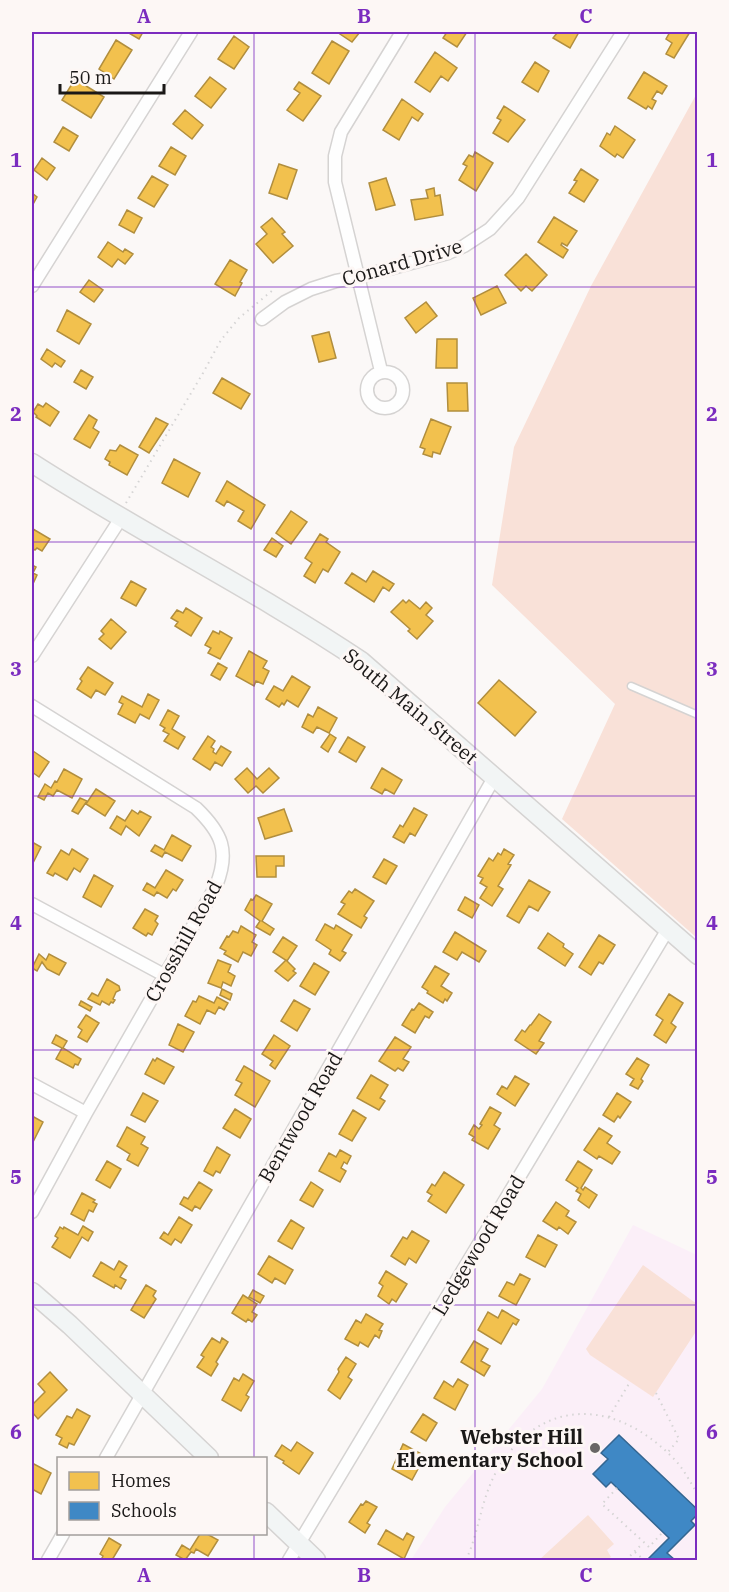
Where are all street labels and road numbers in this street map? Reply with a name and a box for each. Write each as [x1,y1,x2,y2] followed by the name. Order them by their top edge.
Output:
[339,232,465,292] street label: Conard Drive
[338,642,484,770] street label: South Main Street
[138,875,228,1007] street label: Crosshill Road
[252,1047,348,1187] street label: Bentwood Road
[425,1170,531,1320] street label: Ledgewood Road

